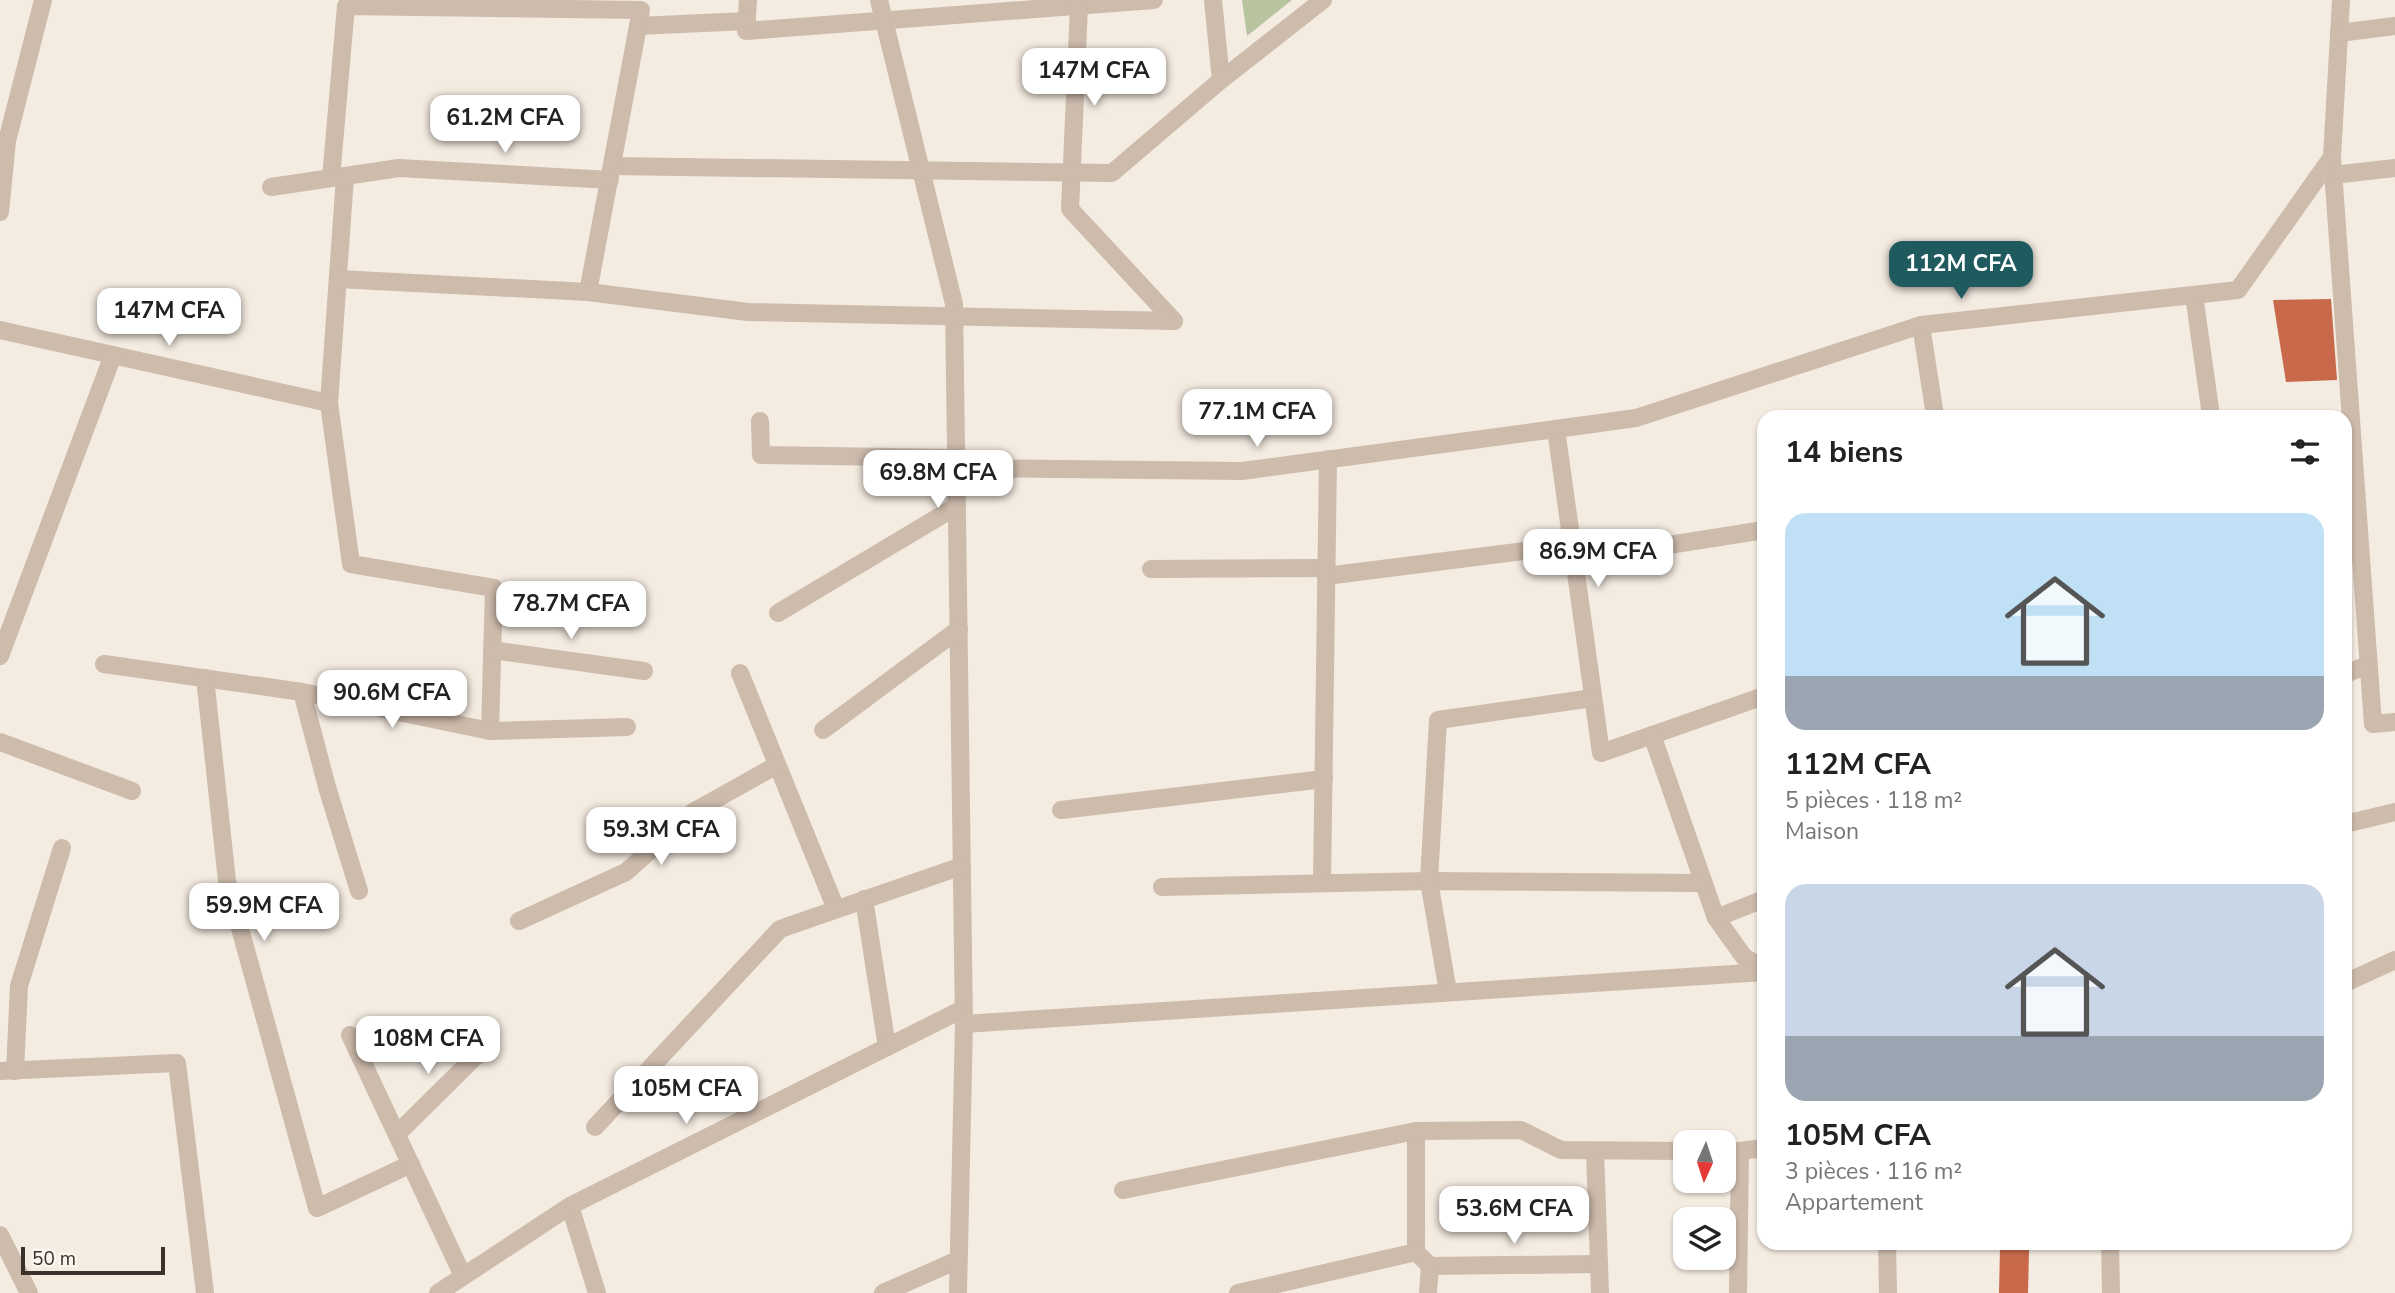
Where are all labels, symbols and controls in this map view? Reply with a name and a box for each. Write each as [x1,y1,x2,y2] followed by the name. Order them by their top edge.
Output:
[1022,48,1166,108] pin: 147M CFA
[1038,55,1150,86] text: 147M CFA
[425,96,585,155] pin: 61.2M CFA
[446,102,564,133] text: 61.2M CFA
[1889,242,2033,301] pin: 112M CFA
[1905,248,2017,279] text: 112M CFA
[97,288,241,348] pin: 147M CFA
[113,295,225,326] text: 147M CFA
[1177,390,1337,449] pin: 77.1M CFA
[1198,396,1316,427] text: 77.1M CFA
[1785,432,1903,473] text: 14 biens
[2286,433,2324,471] icon: filters
[858,450,1018,510] pin: 69.8M CFA
[879,457,997,488] text: 69.8M CFA
[1518,530,1678,589] pin: 86.9M CFA
[1539,536,1657,567] text: 86.9M CFA
[1992,558,2118,684] icon: home
[491,582,651,641] pin: 78.7M CFA
[512,588,630,619] text: 78.7M CFA
[312,670,472,730] pin: 90.6M CFA
[333,677,451,708] text: 90.6M CFA
[1785,744,1931,785] text: 112M CFA
[1785,785,1962,816] text: 5 pièces · 118 m²
[581,808,741,867] pin: 59.3M CFA
[602,814,720,845] text: 59.3M CFA
[1785,816,1859,847] text: Maison
[184,884,344,943] pin: 59.9M CFA
[205,890,323,921] text: 59.9M CFA
[1992,929,2118,1055] icon: home
[356,1016,500,1076] pin: 108M CFA
[372,1023,484,1054] text: 108M CFA
[614,1066,758,1126] pin: 105M CFA
[630,1073,742,1104] text: 105M CFA
[1785,1115,1931,1156] text: 105M CFA
[1673,1130,1736,1194] north arrow
[1673,1130,1736,1270] map controls
[1785,1156,1962,1187] text: 3 pièces · 116 m²
[1434,1186,1594,1246] pin: 53.6M CFA
[1785,1187,1923,1218] text: Appartement
[1455,1193,1573,1224] text: 53.6M CFA
[1673,1207,1736,1270] button: layers
[21,1244,164,1276] scale bar
[32,1246,76,1272] text: 50 m

